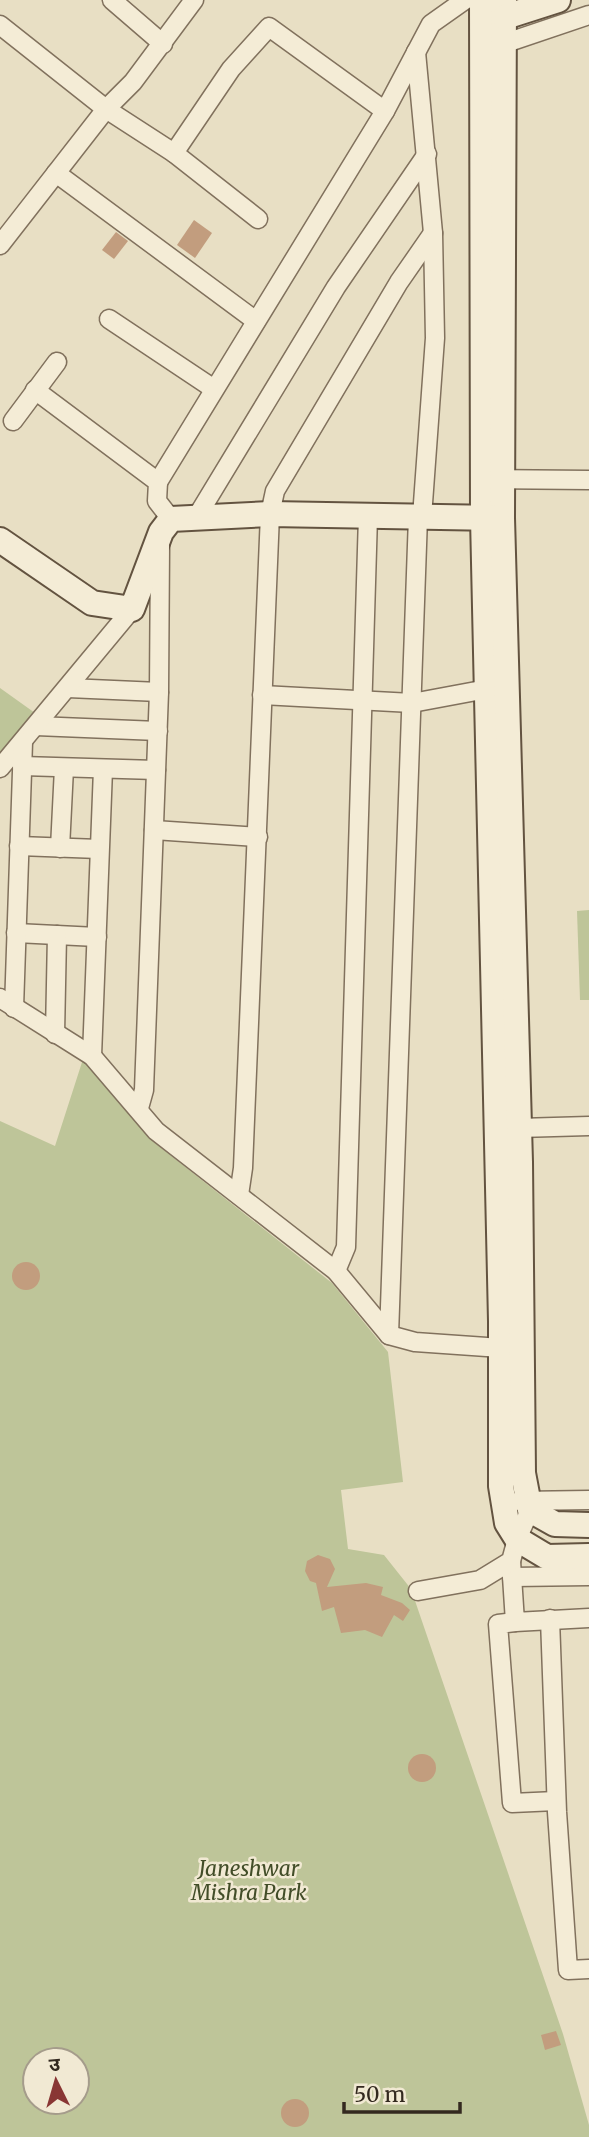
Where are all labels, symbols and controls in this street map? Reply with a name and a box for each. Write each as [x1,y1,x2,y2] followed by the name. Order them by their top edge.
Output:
[190,1855,307,1906] park label: Janeshwar Mishra Park
[21,2046,91,2116] north arrow
[48,2052,62,2077] text: उ
[344,2070,460,2114] scale bar
[354,2081,405,2108] text: 50 m

